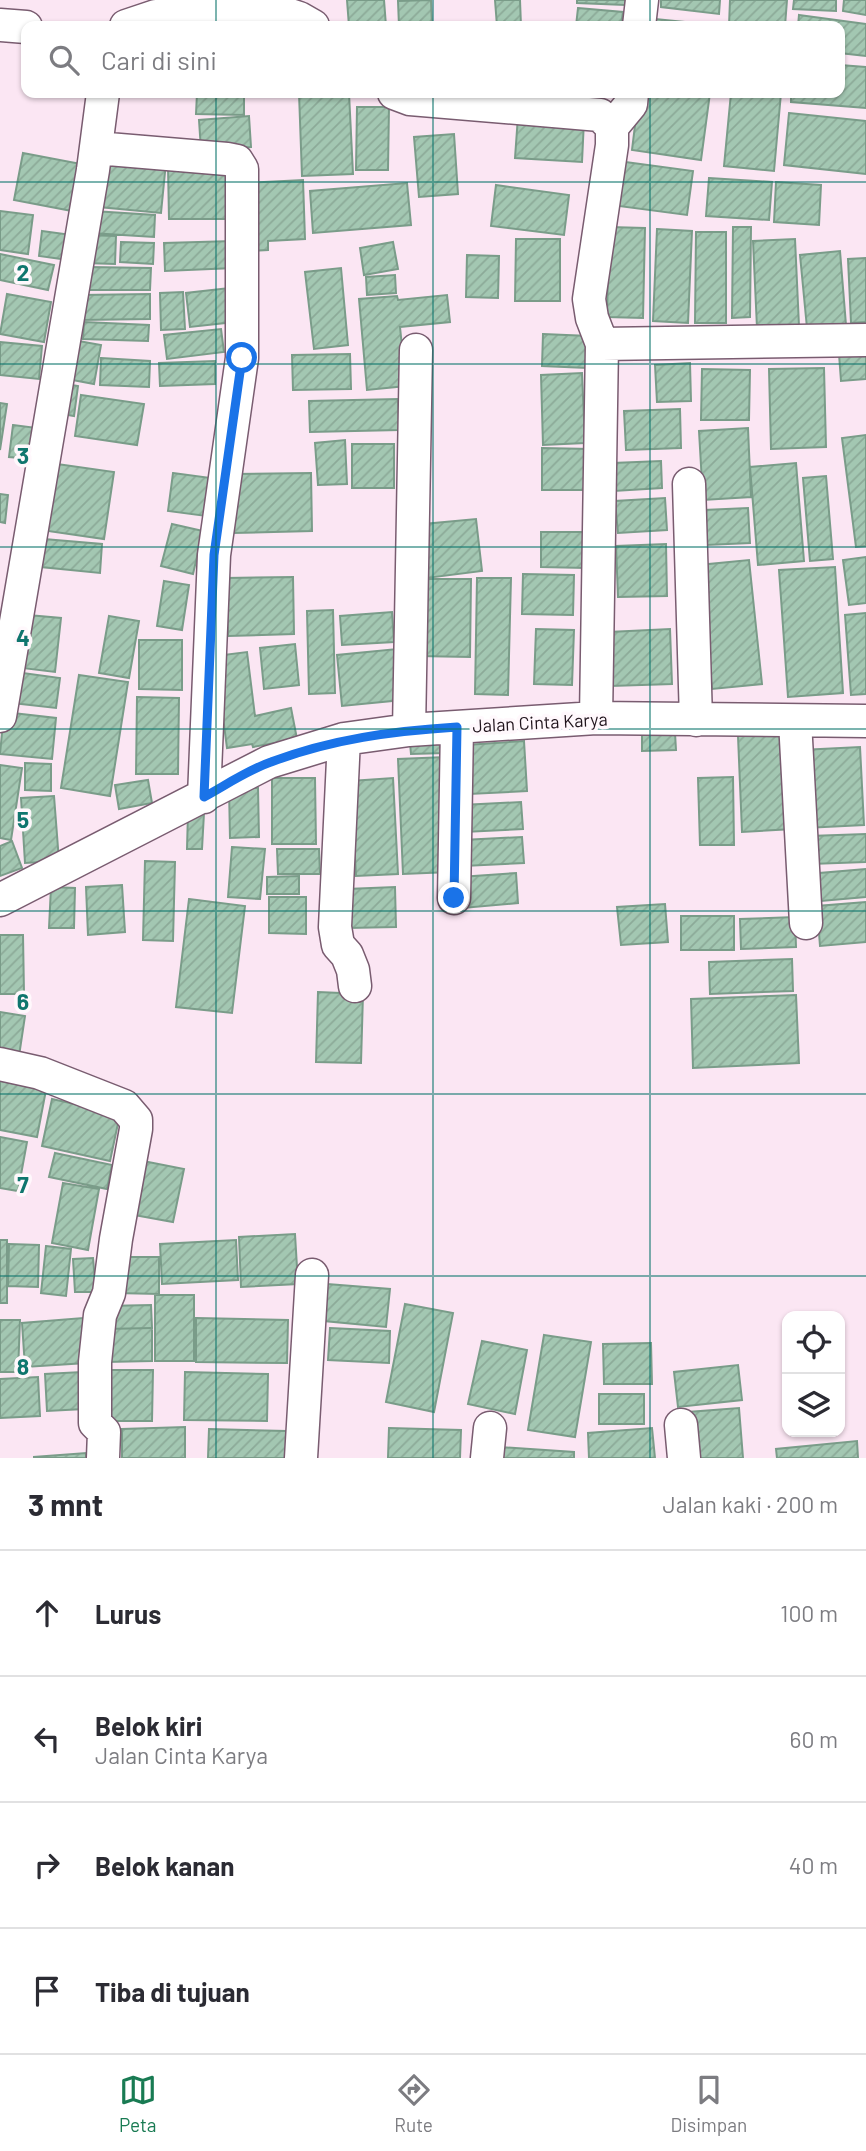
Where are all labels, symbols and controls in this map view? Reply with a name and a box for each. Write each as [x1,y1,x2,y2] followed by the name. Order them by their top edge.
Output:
[21,21,845,98] search box
[45,41,83,79] icon: search
[101,44,217,75] text: Cari di sini
[17,258,29,286] text: 2
[226,342,257,373] route start
[17,441,29,469] text: 3
[16,623,30,651] text: 4
[472,707,608,737] street label: Jalan Cinta Karya
[17,805,29,833] text: 5
[438,882,469,913] route end
[17,987,29,1015] text: 6
[17,1170,29,1198] text: 7
[782,1311,845,1437] map controls
[782,1311,845,1374] button: locate
[17,1352,29,1380] text: 8
[782,1374,845,1437] button: layers
[28,1486,103,1522] text: 3 mnt
[663,1490,838,1518] text: Jalan kaki · 200 m
[28,1594,66,1632] icon: ahead
[95,1598,161,1629] text: Lurus
[780,1599,838,1627] text: 100 m
[95,1710,202,1741] text: Belok kiri
[28,1720,66,1758] icon: left
[790,1725,838,1753] text: 60 m
[95,1741,268,1769] text: Jalan Cinta Karya
[28,1846,66,1884] icon: right
[95,1850,234,1881] text: Belok kanan
[789,1851,838,1879] text: 40 m
[28,1972,66,2010] icon: arrive
[95,1976,250,2007] text: Tiba di tujuan
[119,2071,157,2136] tab: Peta
[394,2071,433,2136] tab: Rute
[670,2071,747,2136] tab: Disimpan

